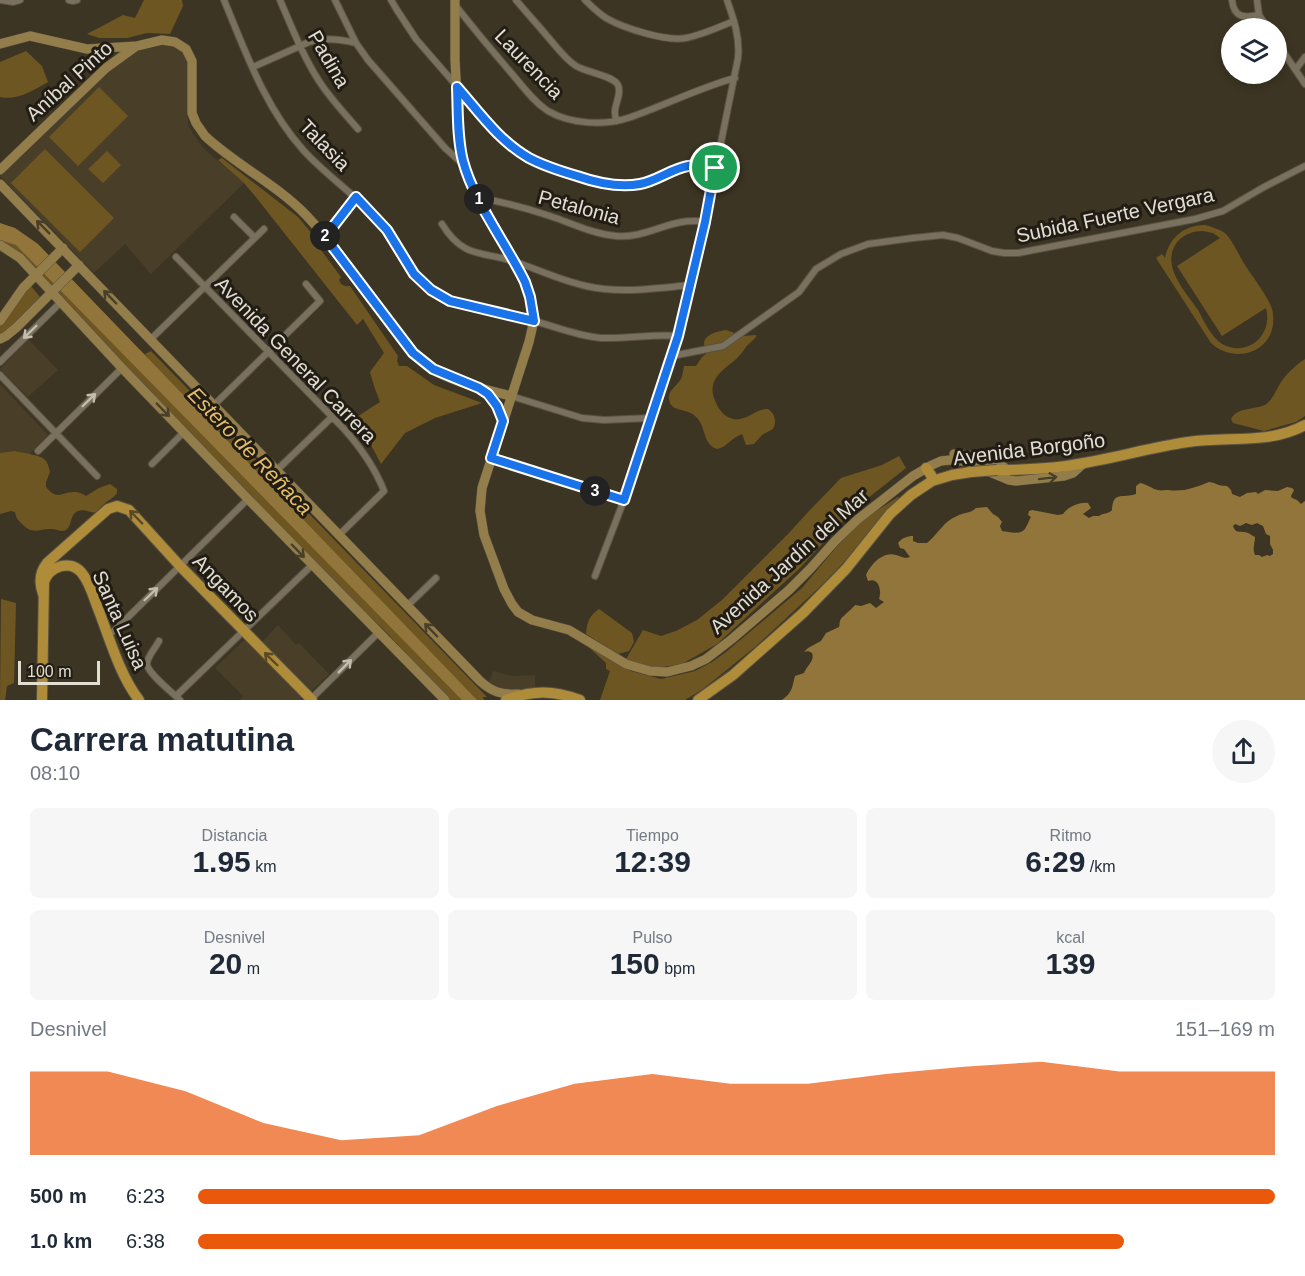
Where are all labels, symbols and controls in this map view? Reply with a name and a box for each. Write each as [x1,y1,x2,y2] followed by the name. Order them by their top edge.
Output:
[1221,18,1287,84] map controls
[1221,18,1287,84] button: layers
[491,25,568,104] street label: Laurencia
[304,27,355,92] street label: Padina
[22,37,116,125] street label: Aníbal Pinto
[295,115,355,176] street label: Talasia
[689,142,740,193] pin
[698,151,731,184] icon: arrive
[1014,183,1217,247] street label: Subida Fuerte Vergara
[464,184,494,214] pin: 1
[536,186,623,229] street label: Petalonia
[475,190,483,207] text: 1
[35,220,50,235] one-way arrow
[310,221,340,251] pin: 2
[321,227,329,244] text: 2
[211,273,382,448] street label: Avenida General Carrera
[103,289,117,304] one-way arrow
[23,324,38,339] one-way arrow
[184,382,317,519] water label: Estero de Reñaca
[82,393,97,408] one-way arrow
[156,403,170,418] one-way arrow
[952,429,1106,469] street label: Avenida Borgoño
[1038,473,1057,484] one-way arrow
[580,476,610,506] pin: 3
[591,482,599,499] text: 3
[705,484,873,638] street label: Avenida Jardín del Mar
[129,510,143,525] one-way arrow
[291,543,306,558] one-way arrow
[189,550,263,626] street label: Angamos
[88,567,152,674] street label: Santa Luisa
[143,587,158,602] one-way arrow
[424,623,438,638] one-way arrow
[263,651,278,666] one-way arrow
[18,658,100,686] scale bar
[337,658,352,673] one-way arrow
[27,663,71,680] text: 100 m
[1212,720,1275,783] button: share
[30,721,294,758] text: Carrera matutina
[30,762,80,784] text: 08:10
[202,827,267,844] text: Distancia
[626,827,679,844] text: Tiempo
[1050,827,1091,844] text: Ritmo
[192,845,251,878] text: 1.95
[614,845,691,878] text: 12:39
[1025,845,1085,878] text: 6:29
[251,858,277,875] text: km
[1085,858,1116,875] text: /km
[204,929,265,946] text: Desnivel
[632,929,673,946] text: Pulso
[1056,929,1085,946] text: kcal
[209,947,242,980] text: 20
[610,947,660,980] text: 150
[1045,947,1096,980] text: 139
[242,960,260,977] text: m
[660,960,695,977] text: bpm
[30,1018,107,1040] text: Desnivel
[1175,1018,1275,1040] text: 151–169 m
[30,1185,87,1207] text: 500 m
[126,1185,165,1207] text: 6:23
[30,1230,92,1252] text: 1.0 km
[126,1230,165,1252] text: 6:38

